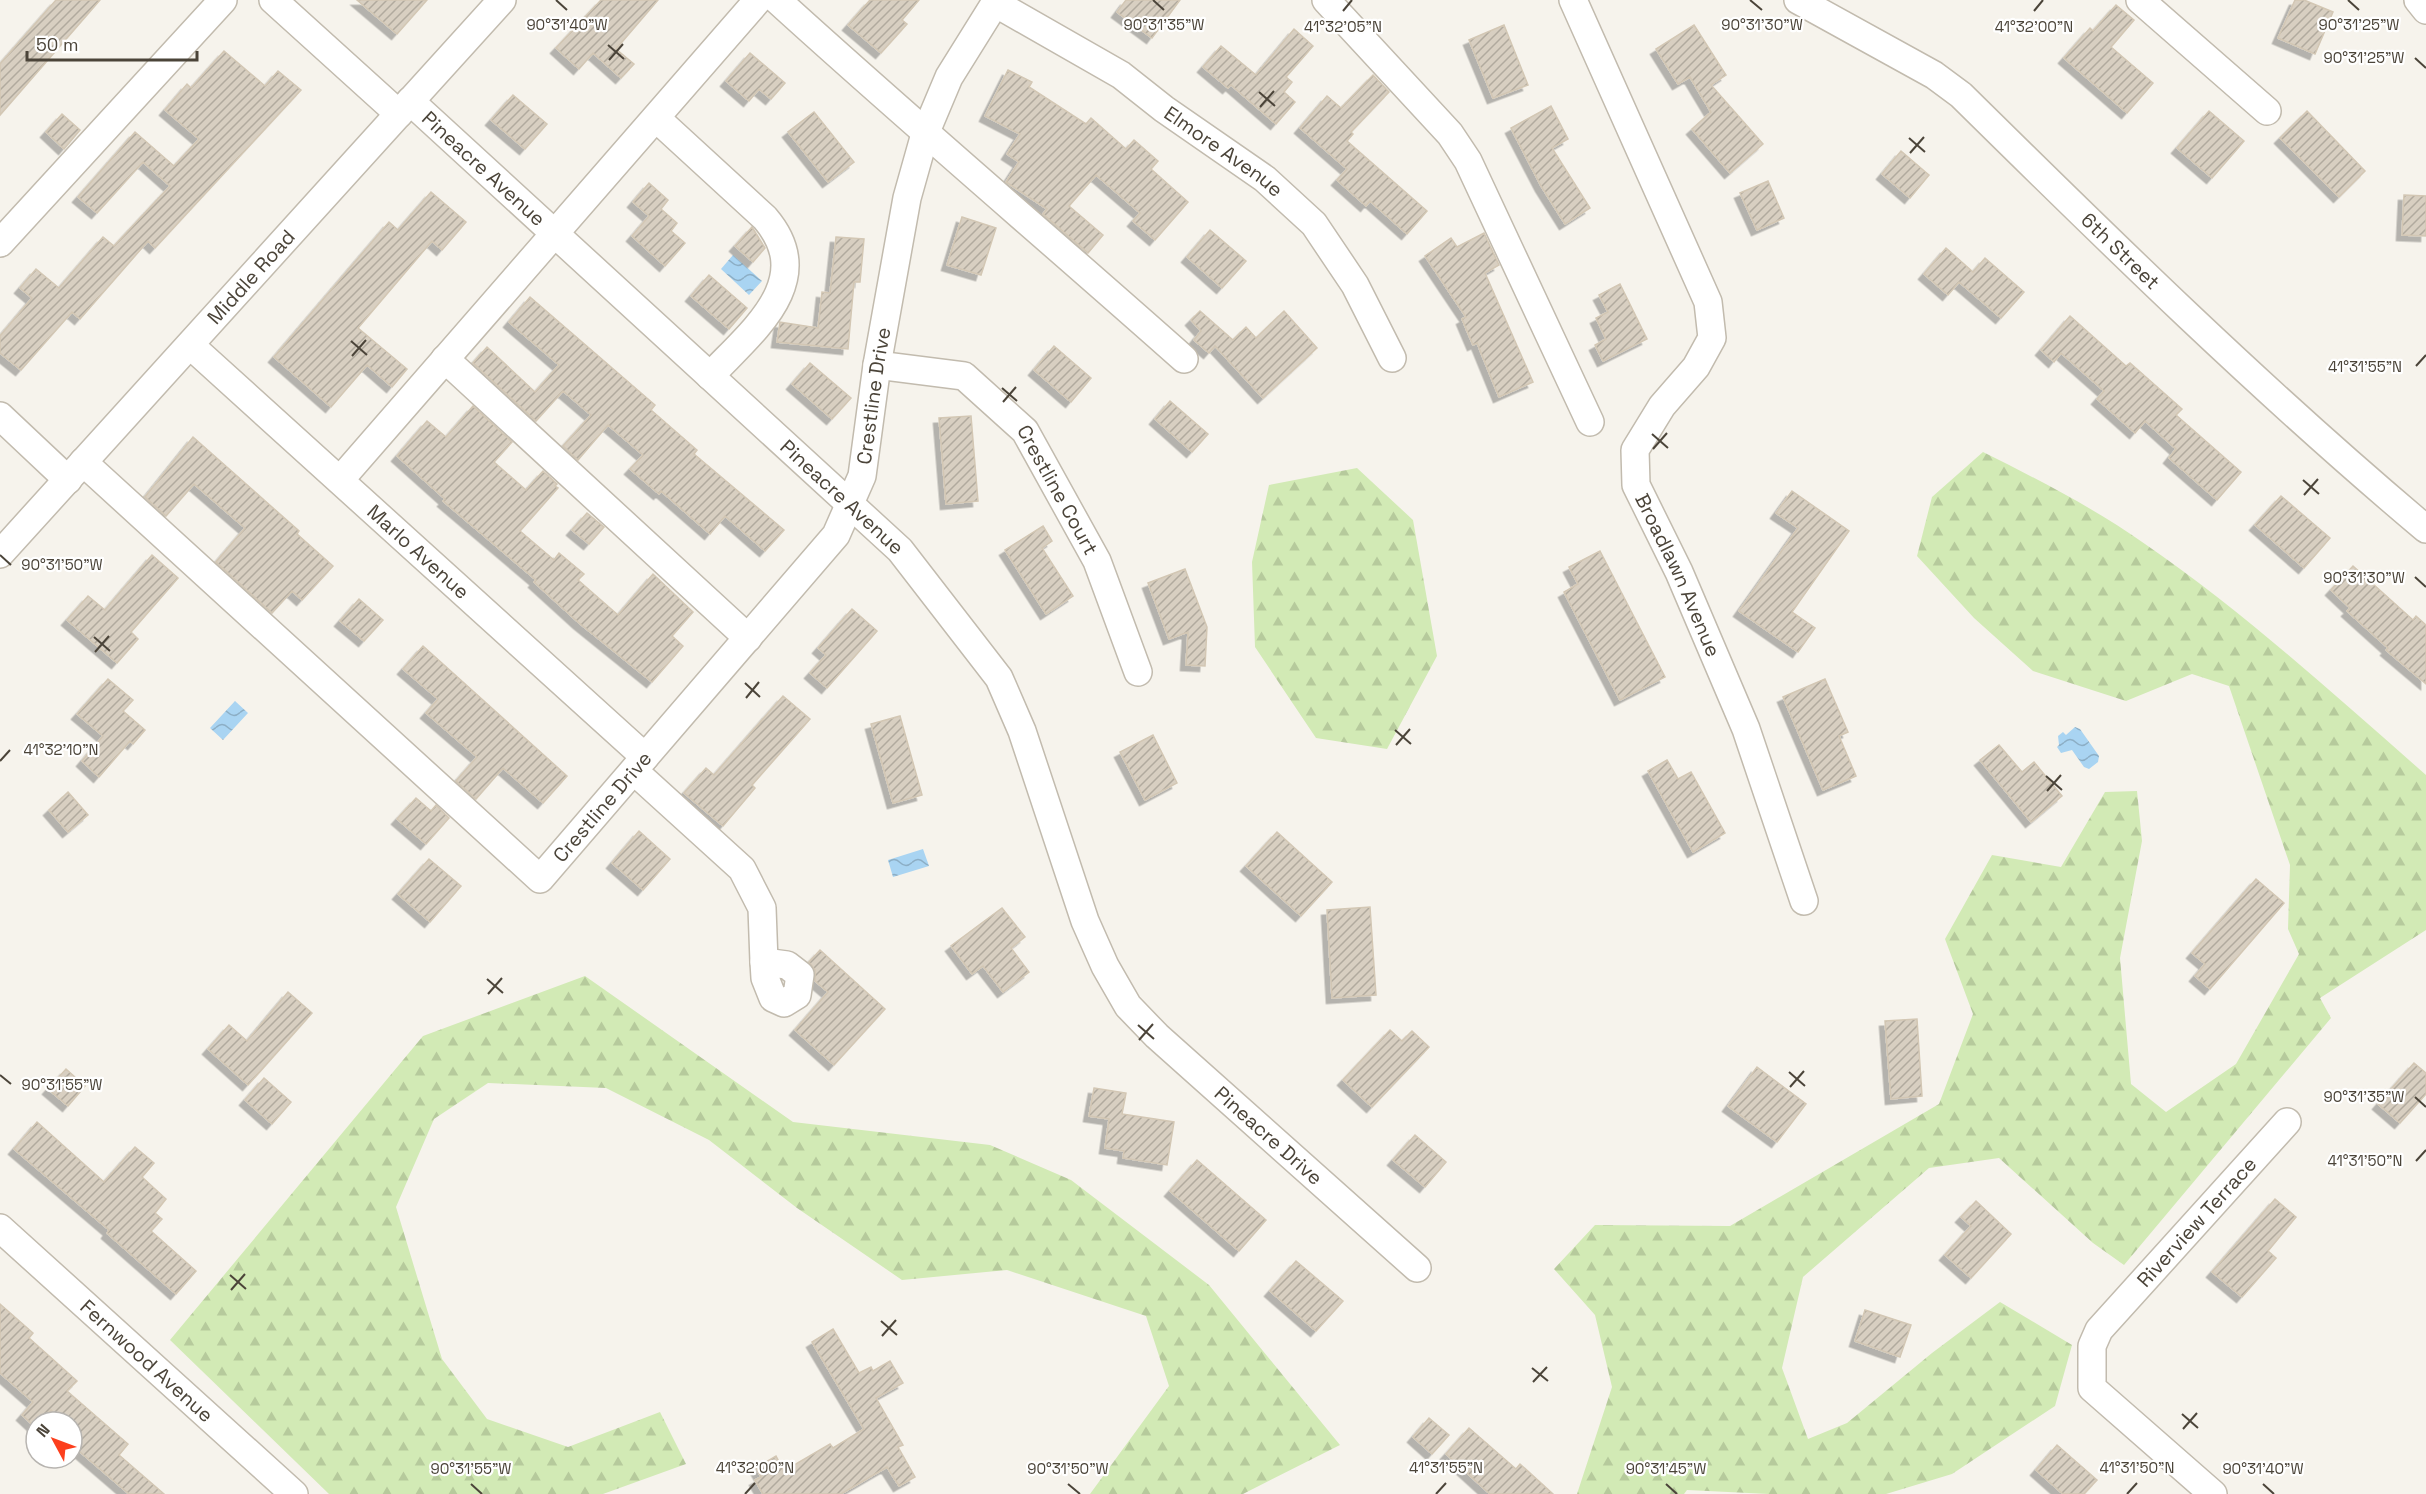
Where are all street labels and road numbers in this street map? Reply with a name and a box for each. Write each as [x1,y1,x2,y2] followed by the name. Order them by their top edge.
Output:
[1159,100,1289,202] street label: Elmore Avenue
[416,105,551,232] street label: Pineacre Avenue
[2075,207,2166,295] street label: 6th Street
[202,224,301,330] street label: Middle Road
[851,325,897,466] street label: Crestline Drive
[1011,420,1104,559] street label: Crestline Court
[775,434,909,560] street label: Pineacre Avenue
[1629,489,1727,661] street label: Broadlawn Avenue
[362,499,475,605] street label: Marlo Avenue
[547,746,657,868] street label: Crestline Drive
[1209,1080,1328,1191] street label: Pineacre Drive
[2131,1151,2262,1292] street label: Riverview Terrace
[75,1294,219,1428] street label: Fernwood Avenue

